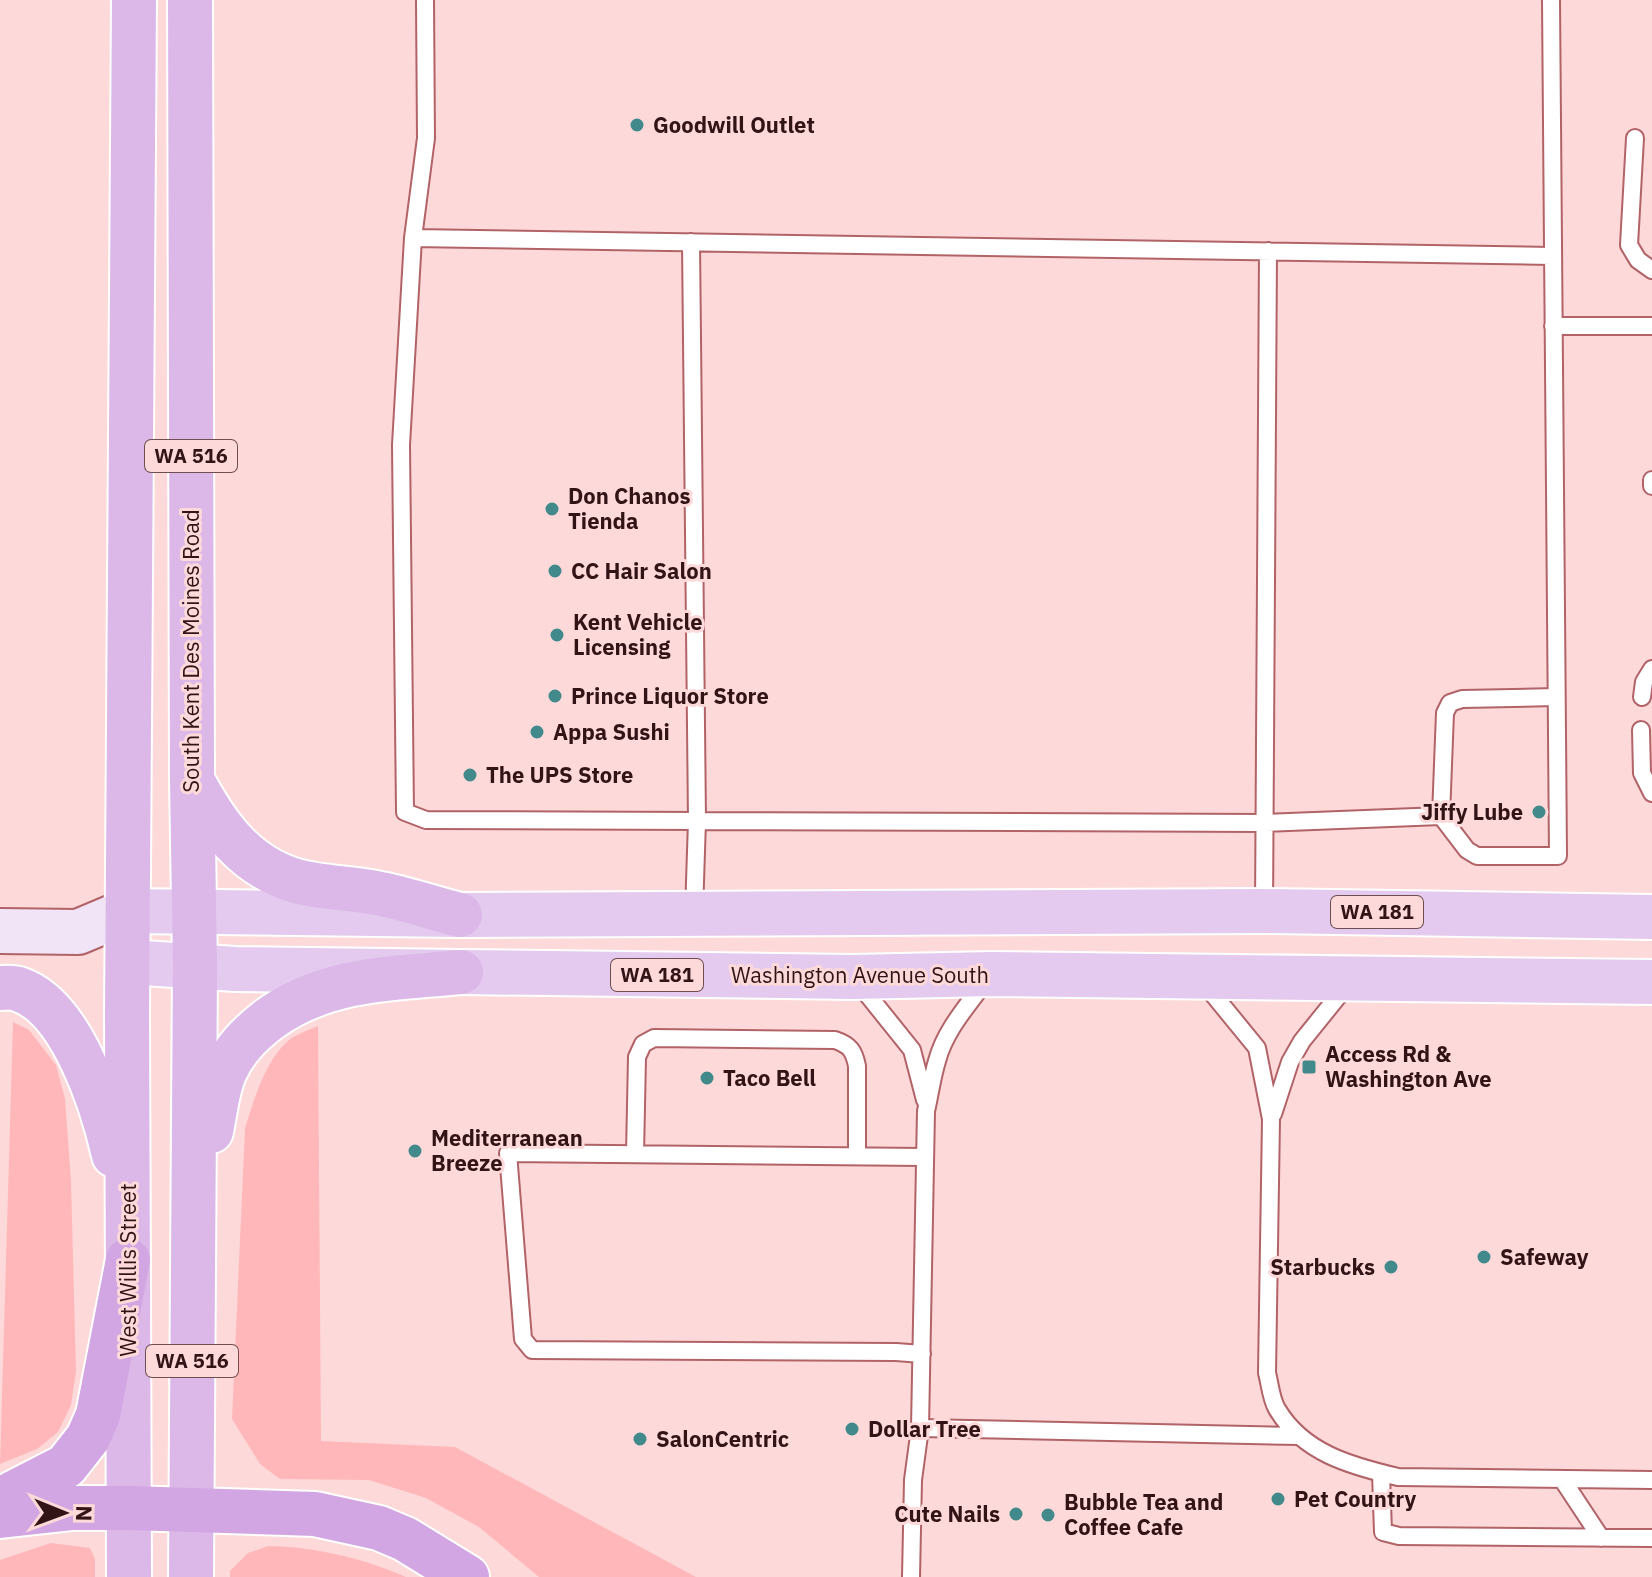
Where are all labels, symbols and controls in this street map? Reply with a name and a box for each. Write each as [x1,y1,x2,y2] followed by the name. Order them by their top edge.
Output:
[653,110,815,139] place label: Goodwill Outlet
[628,116,646,134] marker: Goodwill Outlet
[145,440,237,472] road number: WA 516
[568,481,691,535] place label: Don Chanos Tienda
[543,500,561,518] marker: Don Chanos Tienda
[176,509,205,793] street label: South Kent Des Moines Road
[571,556,712,585] place label: CC Hair Salon
[546,562,564,580] marker: CC Hair Salon
[573,607,703,661] place label: Kent Vehicle Licensing
[548,626,566,644] marker: Kent Vehicle Licensing
[571,681,769,710] place label: Prince Liquor Store
[546,687,564,705] marker: Prince Liquor Store
[553,717,670,746] place label: Appa Sushi
[528,723,546,741] marker: Appa Sushi
[486,760,633,789] place label: The UPS Store
[461,766,479,784] marker: The UPS Store
[1421,797,1523,826] place label: Jiffy Lube
[1530,803,1548,821] marker: Jiffy Lube
[1331,896,1423,928] road number: WA 181
[611,959,703,991] road number: WA 181
[731,960,989,989] street label: Washington Avenue South
[1325,1039,1492,1093] place label: Access Rd & Washington Ave
[1300,1058,1318,1076] marker: Access Rd & Washington Ave
[723,1063,816,1092] place label: Taco Bell
[698,1069,716,1087] marker: Taco Bell
[431,1123,583,1177] place label: Mediterranean Breeze
[406,1142,424,1160] marker: Mediterranean Breeze
[113,1183,142,1357] street label: West Willis Street
[1500,1242,1589,1271] place label: Safeway
[1475,1248,1493,1266] marker: Safeway
[1270,1252,1375,1281] place label: Starbucks
[1382,1258,1400,1276] marker: Starbucks
[146,1345,238,1377] road number: WA 516
[868,1414,981,1443] place label: Dollar Tree
[843,1420,861,1438] marker: Dollar Tree
[656,1424,789,1453] place label: SalonCentric
[631,1430,649,1448] marker: SalonCentric
[24,1473,104,1553] north arrow
[1294,1484,1416,1513] place label: Pet Country
[1064,1487,1223,1541] place label: Bubble Tea and Coffee Cafe
[1269,1490,1287,1508] marker: Pet Country
[894,1499,1000,1528] place label: Cute Nails
[70,1505,99,1522] text: N
[1007,1505,1025,1523] marker: Cute Nails
[1039,1506,1057,1524] marker: Bubble Tea and Coffee Cafe

